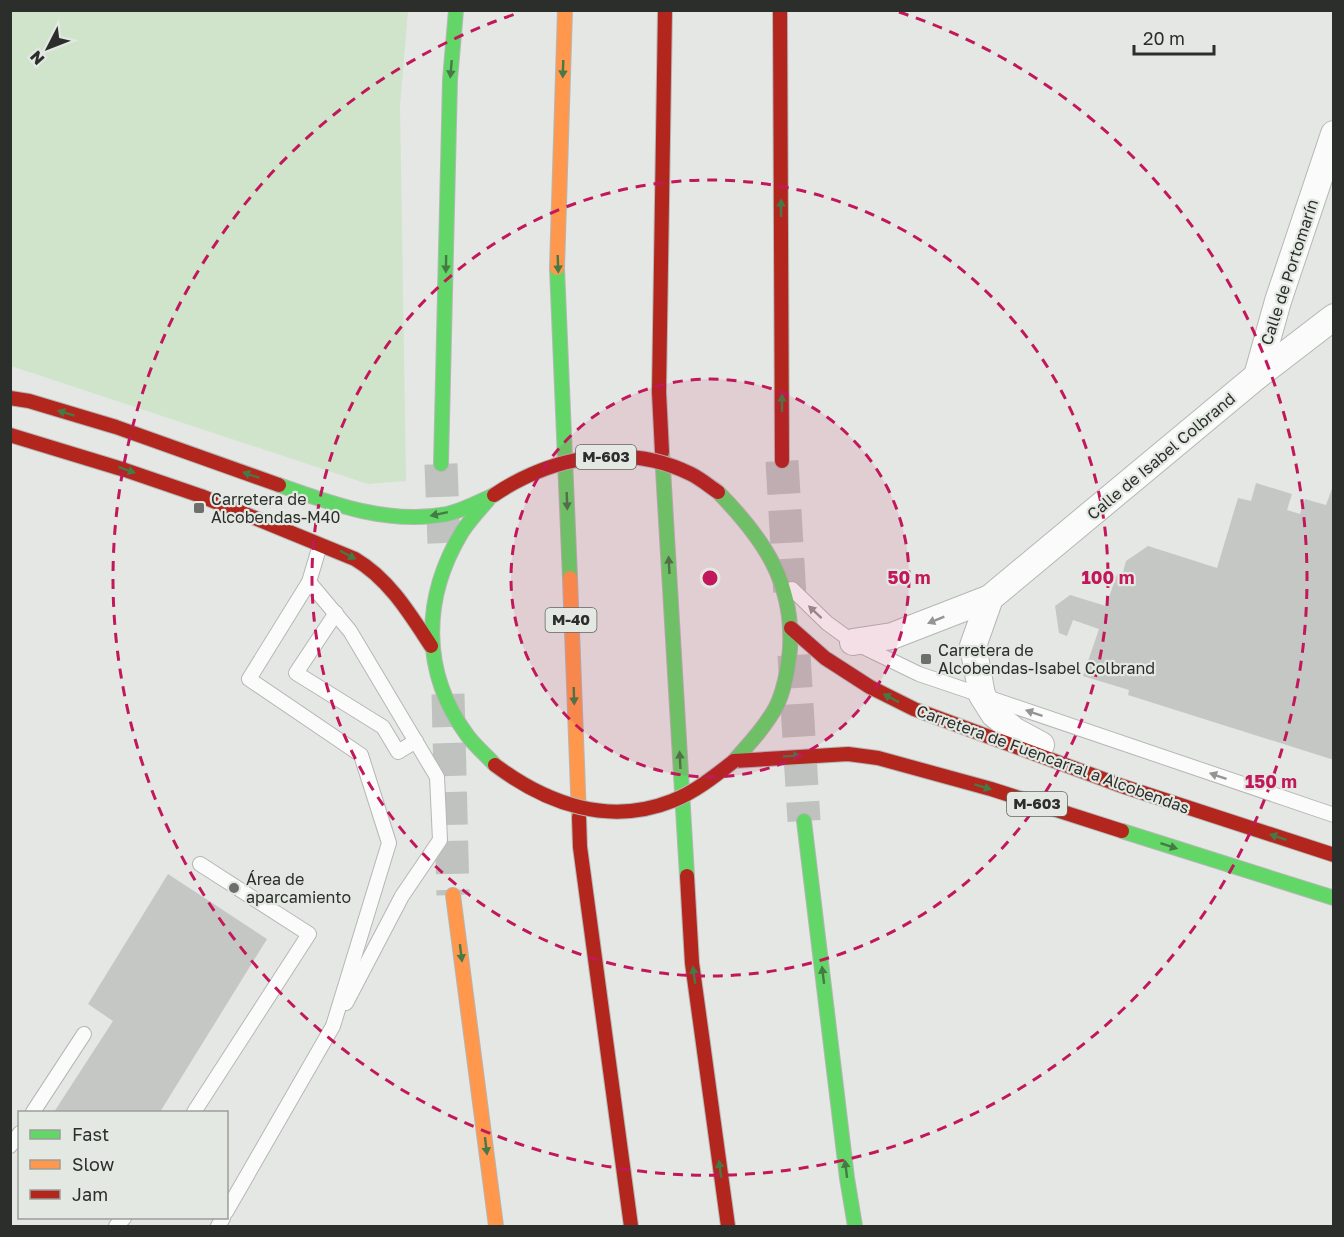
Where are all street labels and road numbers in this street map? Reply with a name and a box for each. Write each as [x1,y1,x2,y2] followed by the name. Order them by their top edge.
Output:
[1256,196,1322,348] street label: Calle de Portomarín
[1083,388,1239,524] street label: Calle de Isabel Colbrand
[576,445,636,469] road number: M-603
[546,608,596,632] road number: M-40
[914,700,1192,818] street label: Carretera de Fuencarral a Alcobendas
[1007,792,1067,816] road number: M-603

